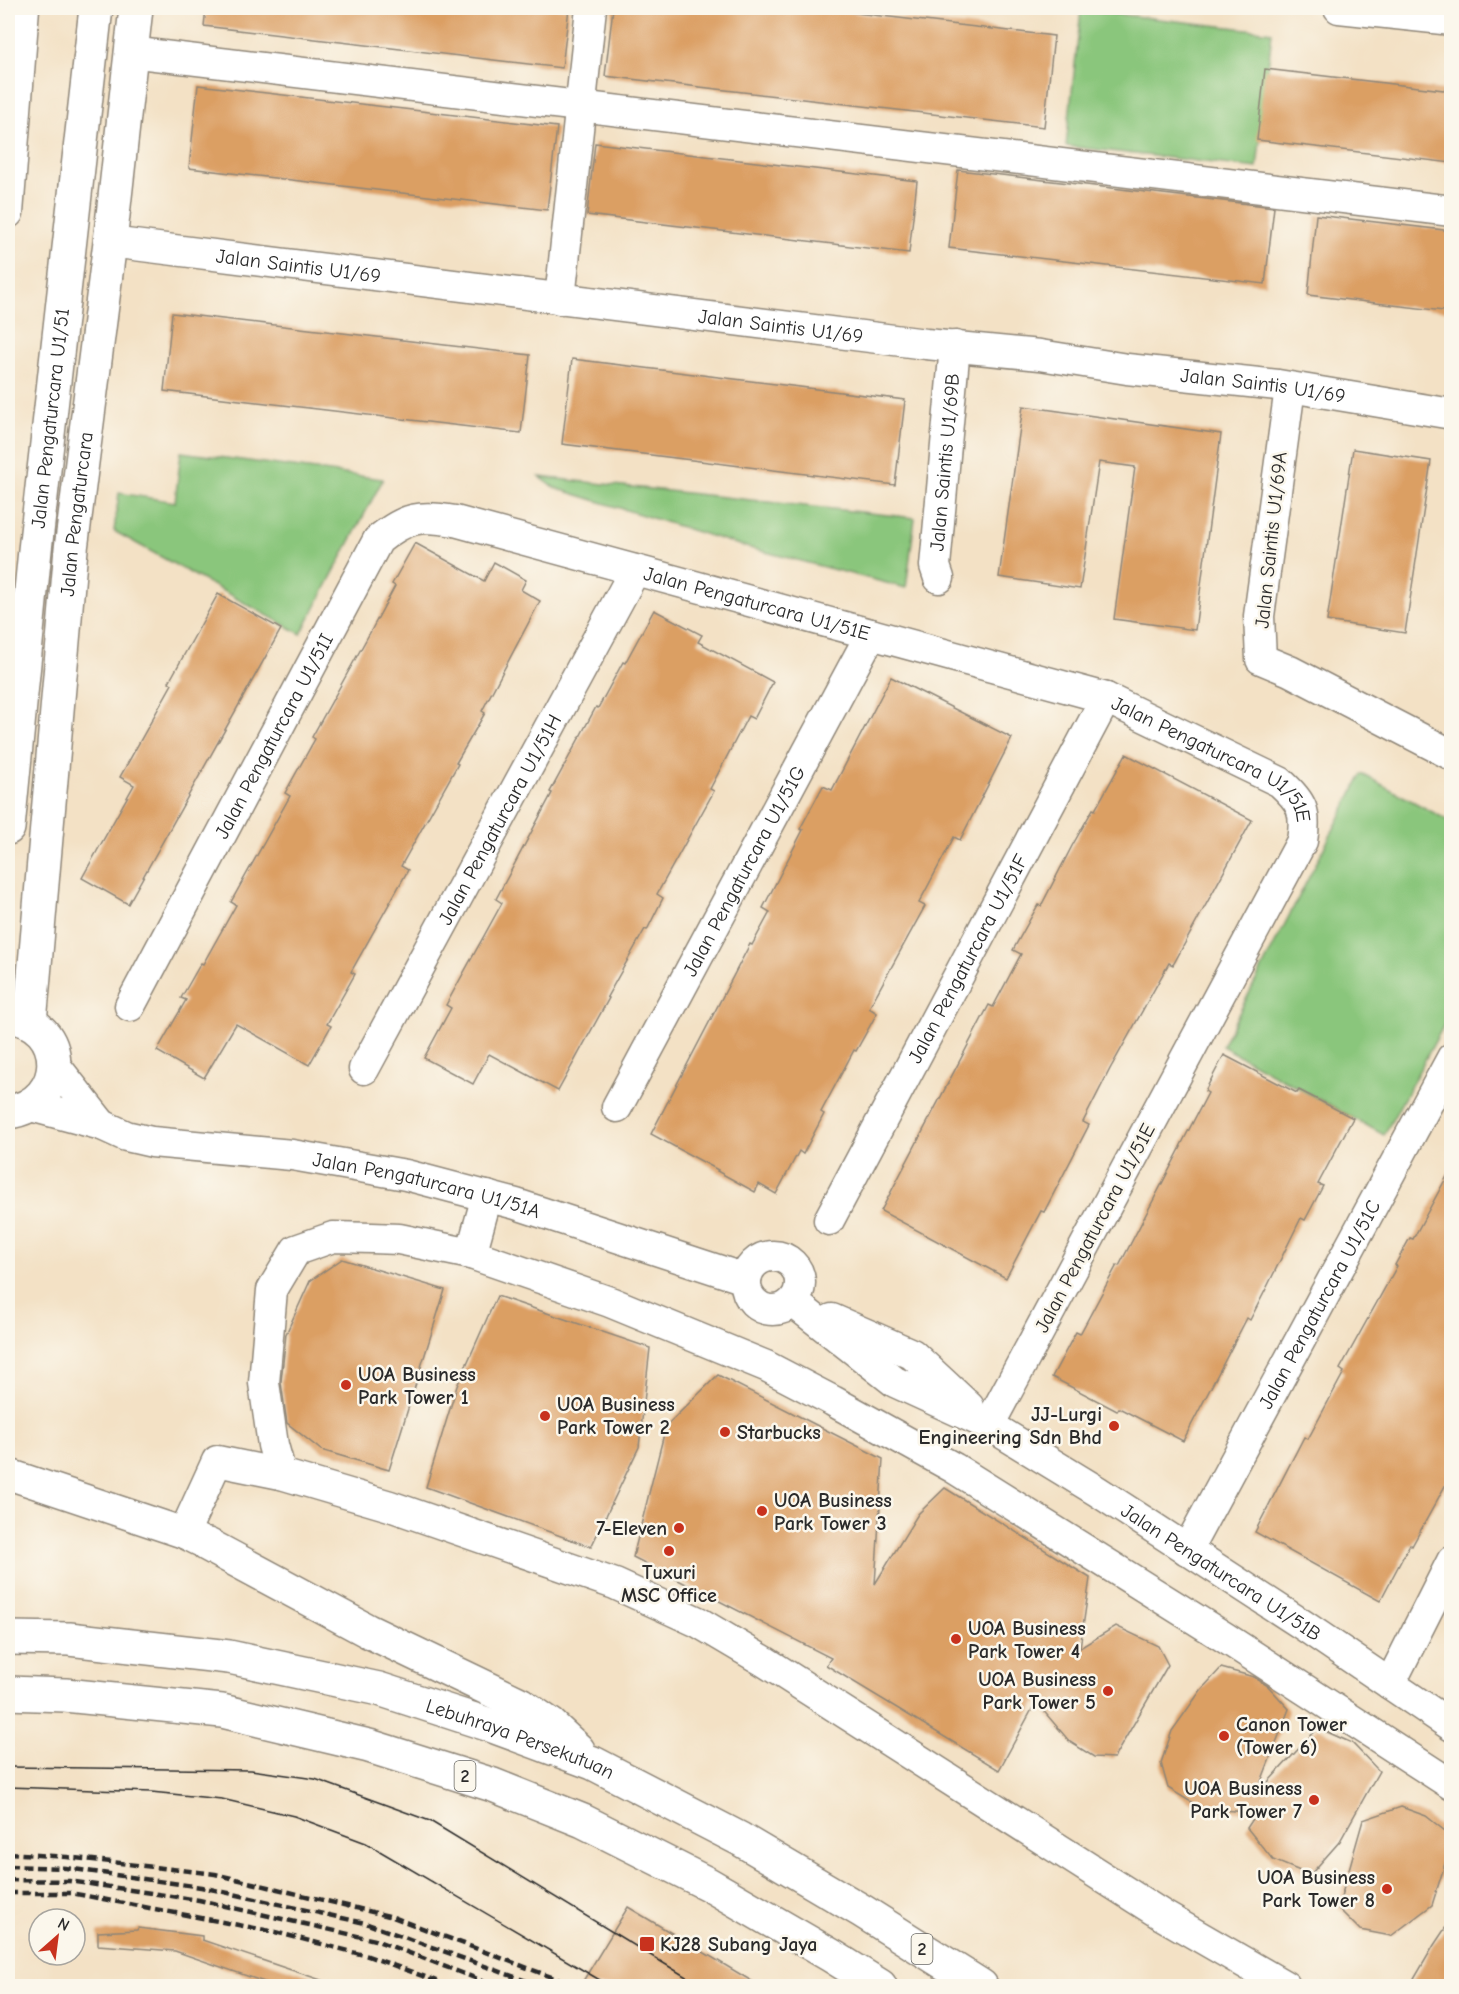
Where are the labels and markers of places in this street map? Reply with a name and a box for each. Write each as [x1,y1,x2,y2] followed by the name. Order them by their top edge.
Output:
[358,1363,476,1409] place label: UOA Business Park Tower 1
[339,1378,353,1392] marker: UOA Business Park Tower 1
[557,1393,675,1439] place label: UOA Business Park Tower 2
[919,1403,1102,1449] place label: JJ-Lurgi Engineering Sdn Bhd
[538,1409,552,1423] marker: UOA Business Park Tower 2
[1107,1419,1121,1433] marker: JJ-Lurgi Engineering Sdn Bhd
[737,1421,821,1444] place label: Starbucks
[718,1425,732,1439] marker: Starbucks
[774,1489,892,1535] place label: UOA Business Park Tower 3
[755,1504,769,1518] marker: UOA Business Park Tower 3
[596,1517,667,1540] place label: 7-Eleven
[672,1521,686,1535] marker: 7-Eleven
[662,1544,676,1558] marker: Tuxuri MSC Office
[621,1561,717,1607] place label: Tuxuri MSC Office
[968,1617,1086,1663] place label: UOA Business Park Tower 4
[949,1632,963,1646] marker: UOA Business Park Tower 4
[978,1668,1096,1714] place label: UOA Business Park Tower 5
[1101,1684,1115,1698] marker: UOA Business Park Tower 5
[1236,1713,1347,1759] place label: Canon Tower (Tower 6)
[1217,1729,1231,1743] marker: Canon Tower (Tower 6)
[1184,1777,1302,1823] place label: UOA Business Park Tower 7
[1307,1793,1321,1807] marker: UOA Business Park Tower 7
[1257,1866,1375,1912] place label: UOA Business Park Tower 8
[1380,1882,1394,1896] marker: UOA Business Park Tower 8
[660,1933,817,1956] place label: KJ28 Subang Jaya
[638,1935,656,1953] marker: KJ28 Subang Jaya

